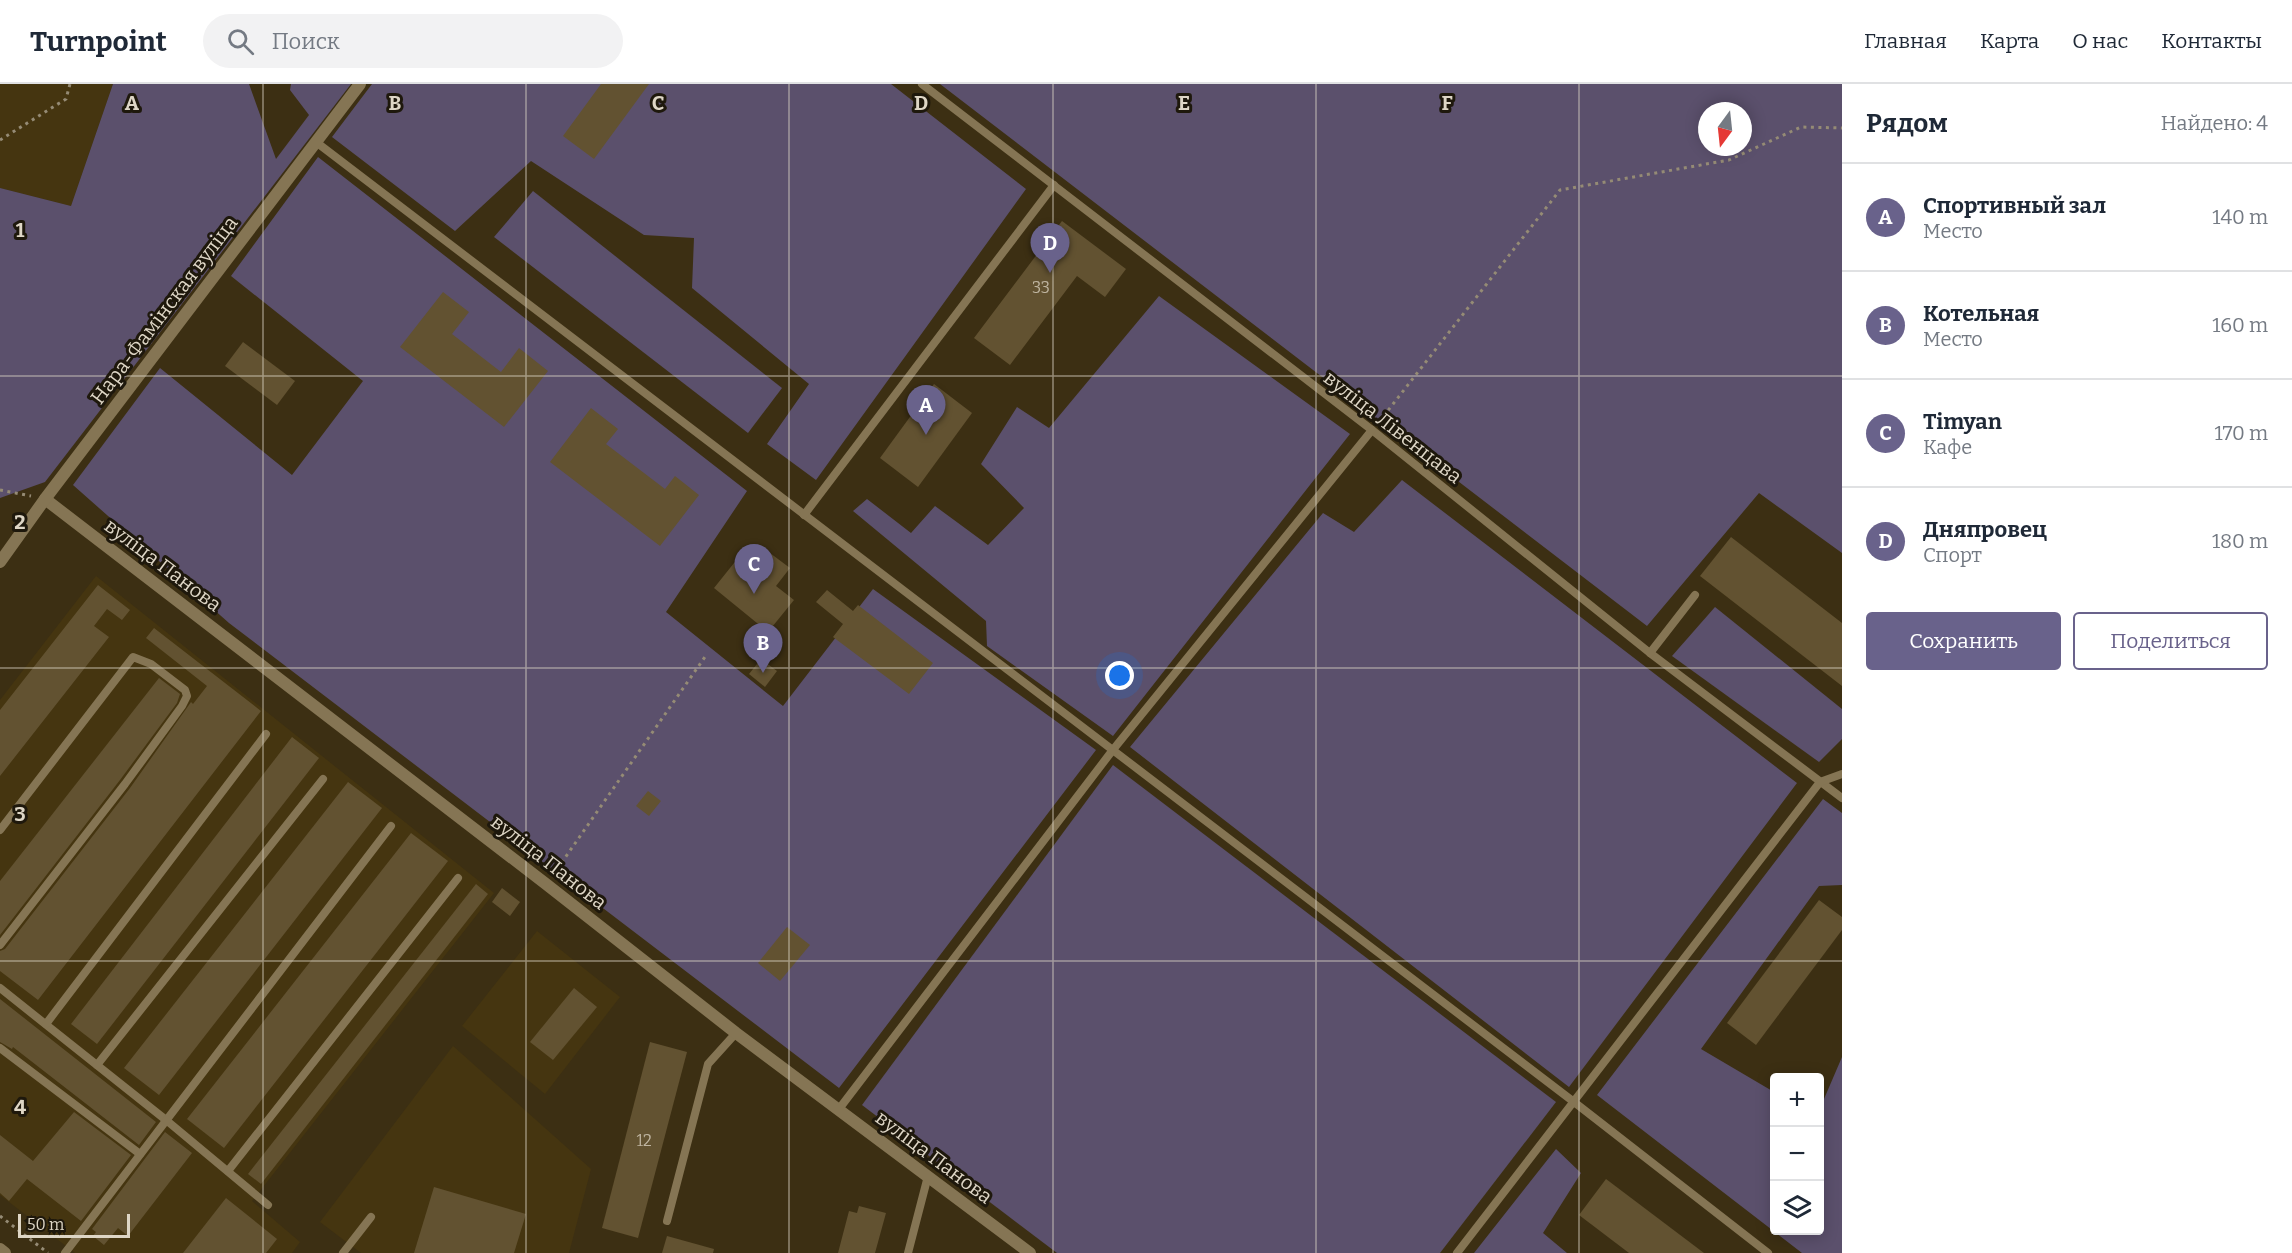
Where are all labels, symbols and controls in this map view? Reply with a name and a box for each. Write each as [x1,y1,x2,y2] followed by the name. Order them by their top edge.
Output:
[203,14,623,68] search box
[30,25,167,58] text: Turnpoint
[224,25,257,58] icon: search
[272,28,340,55] text: Поиск
[1864,28,1947,54] text: Главная
[1980,28,2039,54] text: Карта
[2072,28,2128,54] text: О нас
[2161,28,2262,54] text: Контакты
[125,91,140,115] text: A
[389,91,402,115] text: B
[652,91,664,115] text: C
[914,91,928,115] text: D
[1178,91,1190,115] text: E
[1441,91,1453,115] text: F
[1698,102,1752,156] north arrow
[1866,108,1948,139] text: Рядом
[2161,111,2268,135] text: Найдено: 4
[1923,192,2106,219] text: Спортивный зал
[1878,205,1893,229] text: A
[2212,205,2268,229] text: 140 m
[85,211,243,409] street label: Нара-Фамінская вуліца
[16,218,25,242] text: 1
[1923,219,1983,243] text: Место
[1030,224,1070,273] pin: D
[1032,278,1050,297] house number: 33
[1923,300,2039,327] text: Котельная
[1879,313,1892,337] text: B
[2212,313,2268,337] text: 160 m
[1923,327,1983,351] text: Место
[1319,366,1467,488] street label: вуліца Лівенцава
[906,386,946,435] pin: A
[1923,408,2002,435] text: Timyan
[1879,421,1892,445] text: C
[2215,421,2268,445] text: 170 m
[1923,435,1972,459] text: Кафе
[14,510,26,534] text: 2
[100,513,226,617] street label: вуліца Панова
[1923,516,2047,543] text: Дняпровец
[1878,529,1893,553] text: D
[2212,529,2268,553] text: 180 m
[1923,543,1982,567] text: Спорт
[734,544,774,594] pin: C
[1866,612,2061,670] button: Сохранить
[2073,612,2268,670] button: Поделиться
[744,624,783,673] pin: B
[1105,661,1134,690] your location
[14,802,26,826] text: 3
[486,809,612,915] street label: вуліца Панова
[1770,1073,1824,1235] map controls
[1770,1073,1824,1127] button: +
[14,1095,26,1119] text: 4
[871,1105,997,1209] street label: вуліца Панова
[1770,1127,1824,1181] button: −
[636,1131,652,1150] house number: 12
[1770,1181,1824,1235] button: layers
[18,1211,130,1238] scale bar
[27,1215,64,1234] text: 50 m

